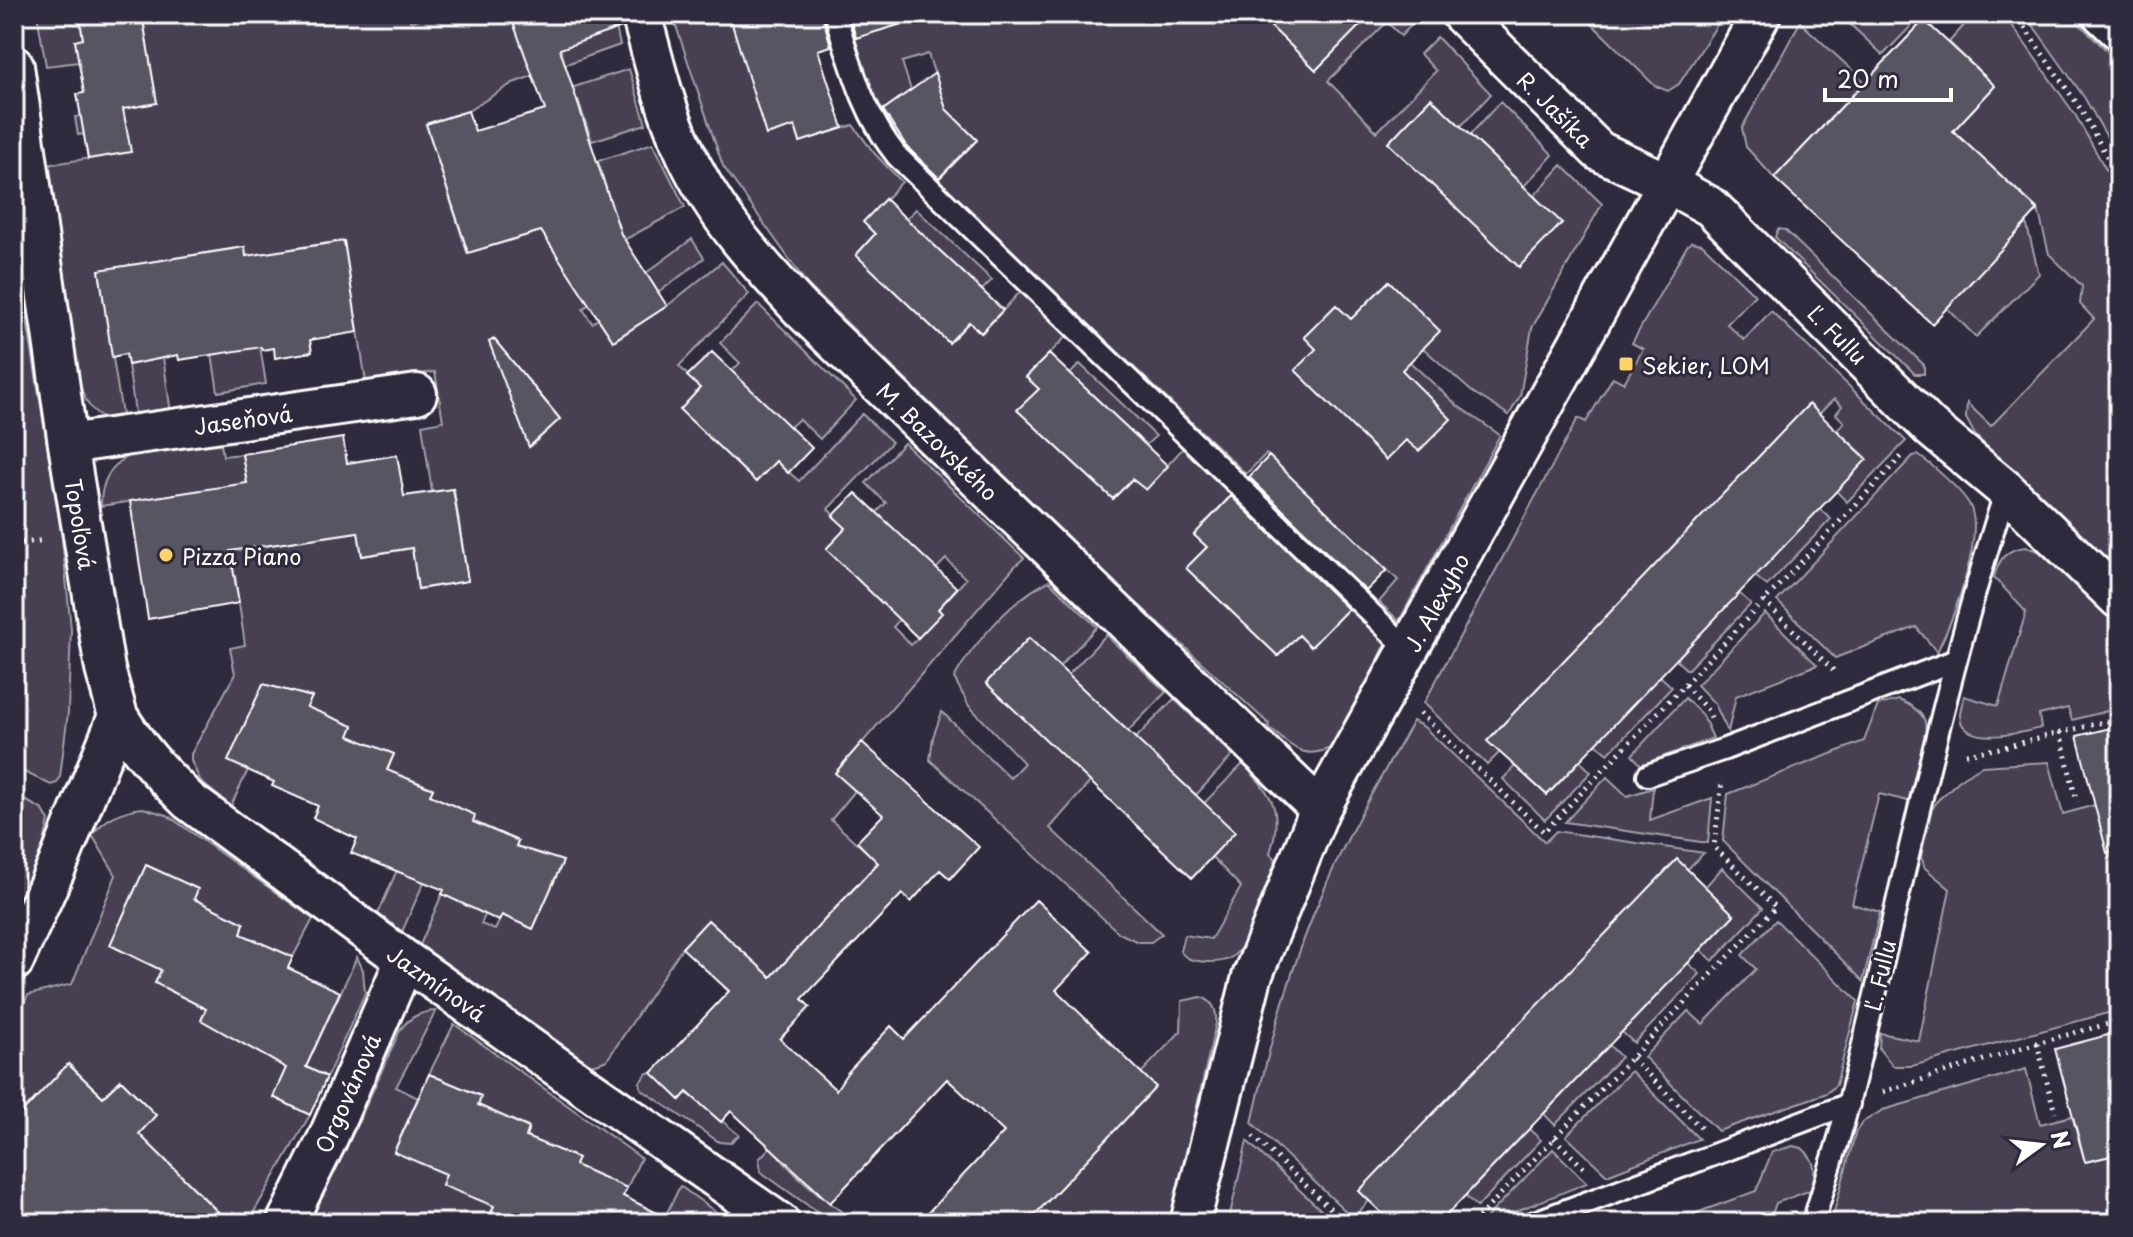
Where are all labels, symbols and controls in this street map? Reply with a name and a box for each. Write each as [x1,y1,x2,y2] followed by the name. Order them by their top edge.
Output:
[1825,52,1951,102] scale bar
[1837,60,1899,96] text: 20 m
[1510,63,1602,155] street label: R. Jašíka
[1801,297,1875,371] street label: Ľ. Fullu
[1642,348,1770,381] place label: Sekier, LOM
[1617,355,1635,373] marker: Sekier, LOM
[870,374,1006,508] street label: M. Bazovského
[192,396,295,442] street label: Jaseňová
[58,476,105,572] street label: Topoľová
[182,539,302,572] place label: Pizza Piano
[157,546,175,564] marker: Pizza Piano
[1395,547,1477,657] street label: J. Alexyho
[1855,936,1903,1014] street label: Ľ. Fullu
[381,937,494,1029] street label: Jazmínová
[306,1027,388,1158] street label: Orgovánová
[2001,1105,2081,1185] north arrow
[2044,1127,2080,1152] text: N

